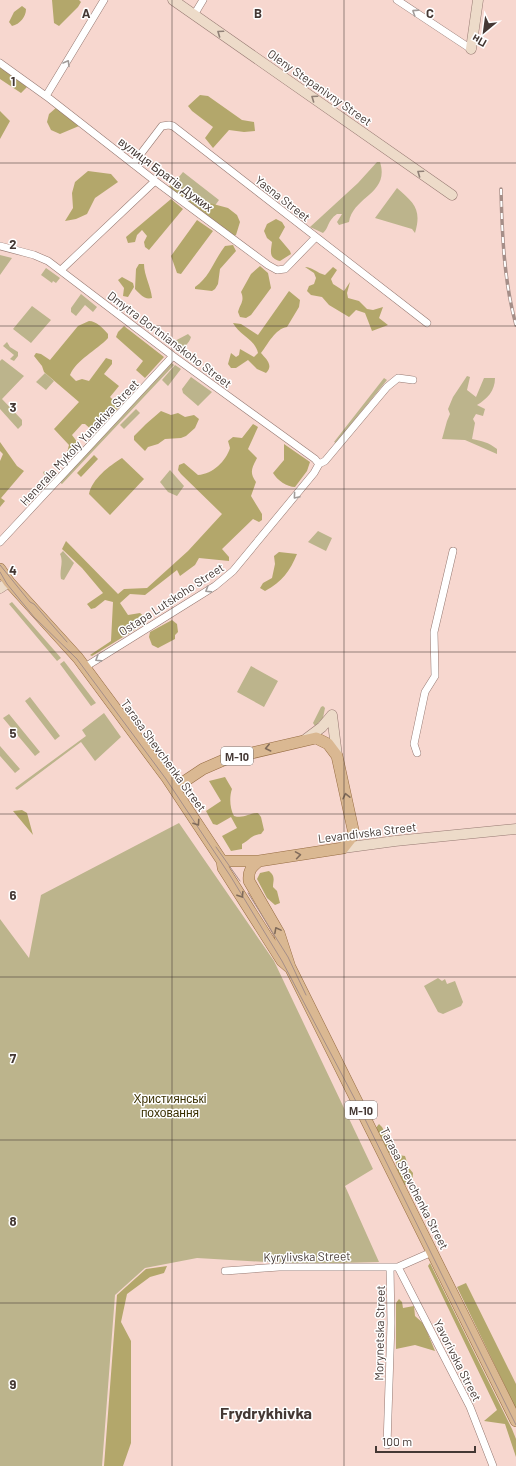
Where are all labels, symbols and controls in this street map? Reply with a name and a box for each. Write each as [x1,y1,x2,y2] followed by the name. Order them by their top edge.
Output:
[82,5,91,21] text: A
[254,5,262,21] text: B
[426,5,434,21] text: C
[413,10,420,17] one-way arrow
[464,12,504,52] north arrow
[218,31,225,38] one-way arrow
[469,32,488,50] text: Пн
[265,46,375,128] street label: Oleny Stepanivny Street
[62,60,69,67] one-way arrow
[11,73,15,89] text: 1
[311,96,318,103] one-way arrow
[115,134,216,215] street label: вулиця Братів Дужих
[417,170,424,178] one-way arrow
[253,172,313,224] street label: Yasna Street
[9,236,17,252] text: 2
[105,288,235,390] street label: Dmytra Bortnianskoho Street
[17,376,141,508] street label: Henerala Mykoly Yunakiva Street
[9,399,17,415] text: 3
[294,491,301,498] one-way arrow
[116,560,226,638] street label: Ostapa Lutskoho Street
[9,562,17,578] text: 4
[205,586,212,593] one-way arrow
[95,655,102,662] one-way arrow
[119,696,209,814] street label: Tarasa Shevchenka Street
[9,725,17,741] text: 5
[265,743,272,752] one-way arrow
[221,747,253,765] road number: М-10
[342,793,350,799] one-way arrow
[192,819,200,826] one-way arrow
[317,819,417,845] street label: Levandivska Street
[295,851,301,860] one-way arrow
[10,887,17,903] text: 6
[236,891,243,898] one-way arrow
[275,927,282,934] one-way arrow
[10,1050,17,1066] text: 7
[134,1091,206,1119] park label: Християнські поховання
[345,1101,377,1119] road number: М-10
[378,1125,452,1251] street label: Tarasa Shevchenka Street
[9,1213,17,1229] text: 8
[263,1248,351,1264] street label: Kyrylivska Street
[371,1285,387,1381] street label: Morynetska Street
[431,1317,485,1403] street label: Yavorivska Street
[10,1376,17,1392] text: 9
[220,1403,312,1422] district label: Frydrykhivka
[376,1428,475,1454] scale bar
[382,1434,412,1448] text: 100 m

